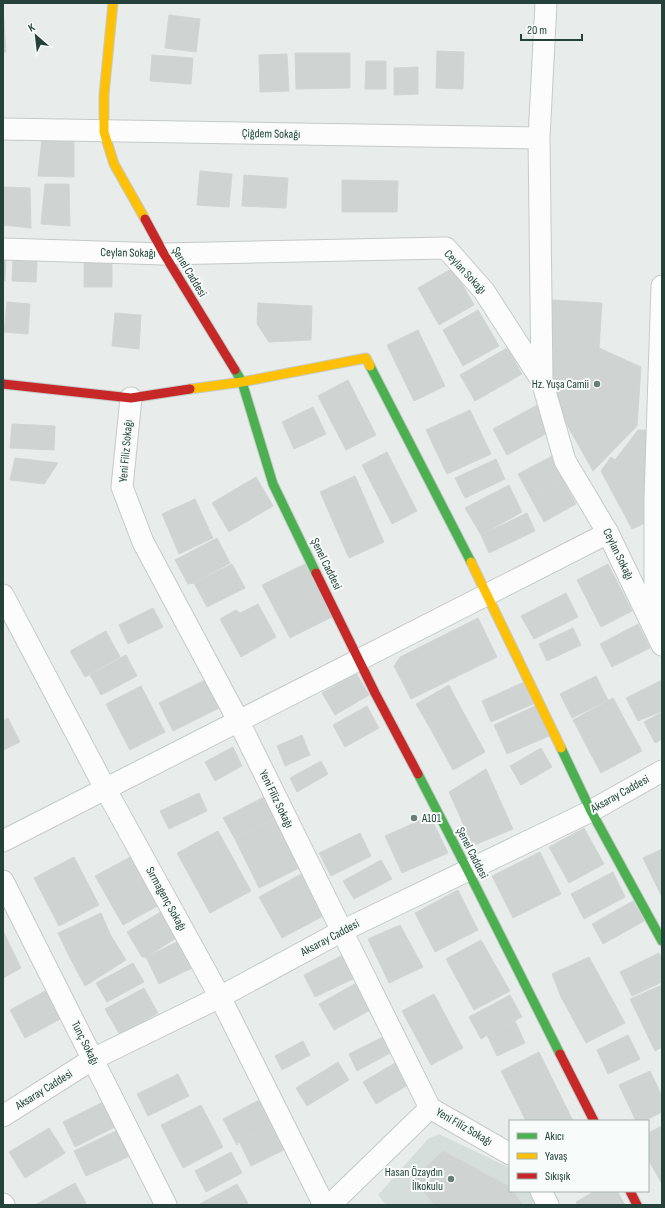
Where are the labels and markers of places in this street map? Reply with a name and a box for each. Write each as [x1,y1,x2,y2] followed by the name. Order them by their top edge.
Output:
[532,377,589,392] place label: Hz. Yuşa Camii
[592,379,602,389] marker: Hz. Yuşa Camii
[421,811,442,826] place label: A101
[409,813,419,823] marker: A101
[385,1165,443,1194] place label: Hasan Özaydın İlkokulu
[446,1174,456,1184] marker: Hasan Özaydın İlkokulu

